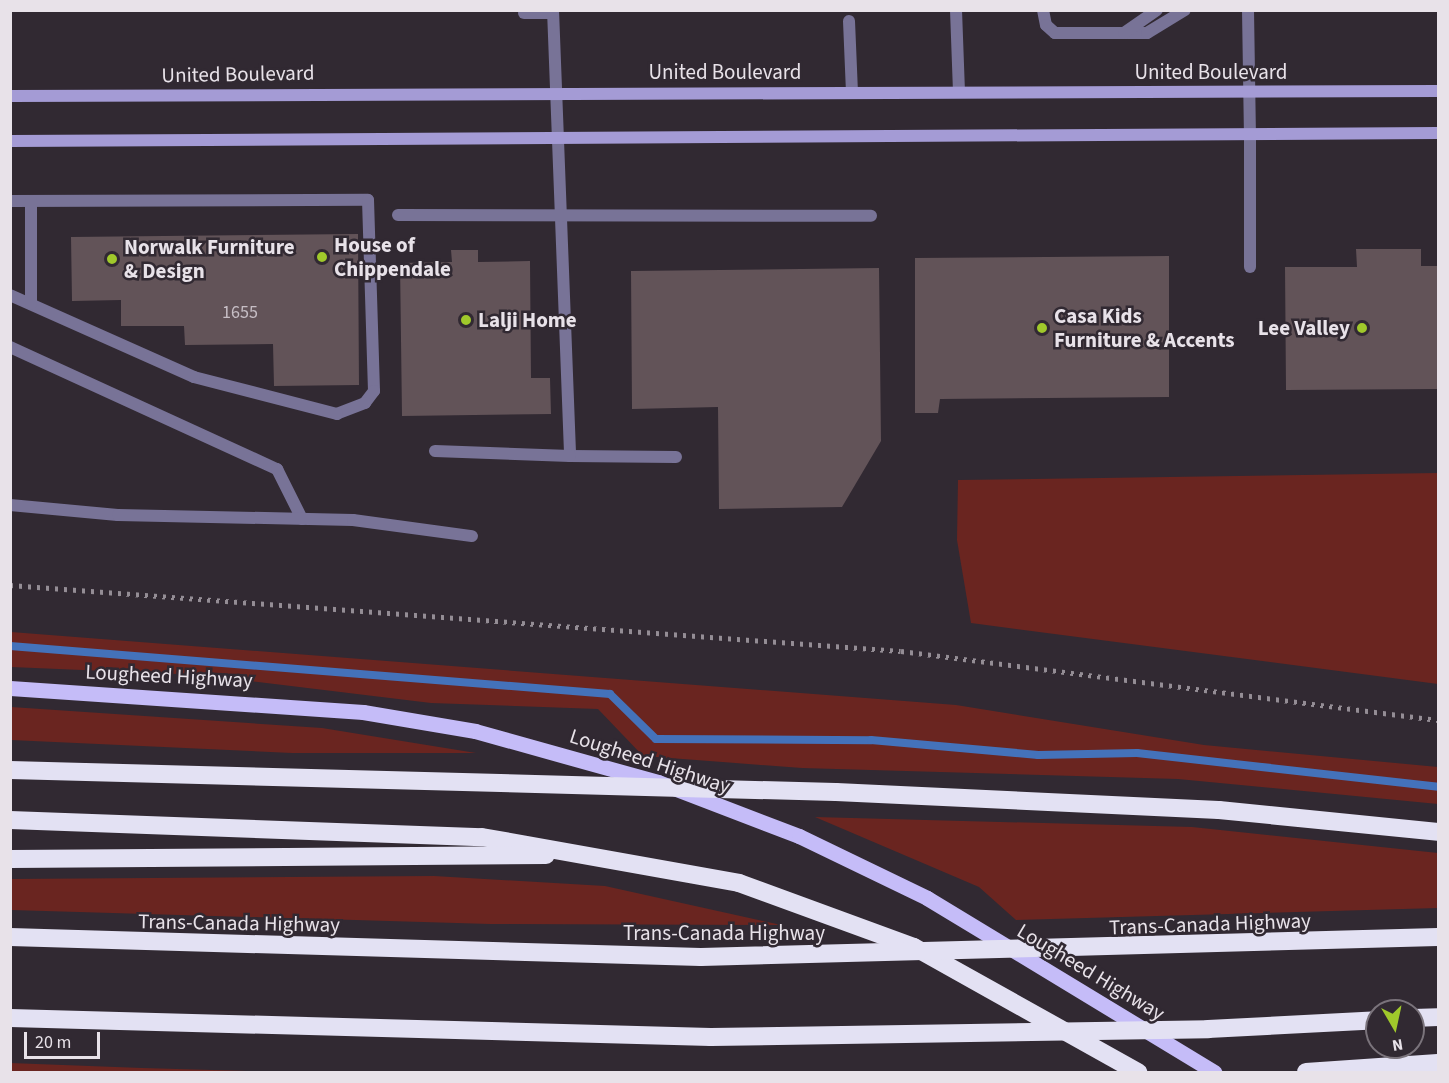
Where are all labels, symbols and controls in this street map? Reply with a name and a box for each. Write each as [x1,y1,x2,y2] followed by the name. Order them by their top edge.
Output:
[648,59,802,85] street label: United Boulevard
[1134,59,1288,85] street label: United Boulevard
[161,60,315,88] street label: United Boulevard
[334,232,451,282] place label: House of Chippendale
[124,234,295,284] place label: Norwalk Furniture & Design
[315,250,329,264] marker: House of Chippendale
[105,252,119,266] marker: Norwalk Furniture & Design
[222,302,258,324] house number: 1655
[1054,303,1235,353] place label: Casa Kids Furniture & Accents
[478,307,577,333] place label: Lalji Home
[459,313,473,327] marker: Lalji Home
[1258,315,1350,341] place label: Lee Valley
[1035,321,1049,335] marker: Casa Kids Furniture & Accents
[1355,321,1369,335] marker: Lee Valley
[85,659,253,693] street label: Lougheed Highway
[566,723,734,799] street label: Lougheed Highway
[1109,908,1311,940] street label: Trans-Canada Highway
[138,909,340,937] street label: Trans-Canada Highway
[1013,918,1169,1026] street label: Lougheed Highway
[623,920,825,946] street label: Trans-Canada Highway
[1365,999,1425,1059] north arrow
[27,1020,104,1058] scale bar
[35,1030,71,1055] text: 20 m
[1391,1033,1404,1056] text: N

